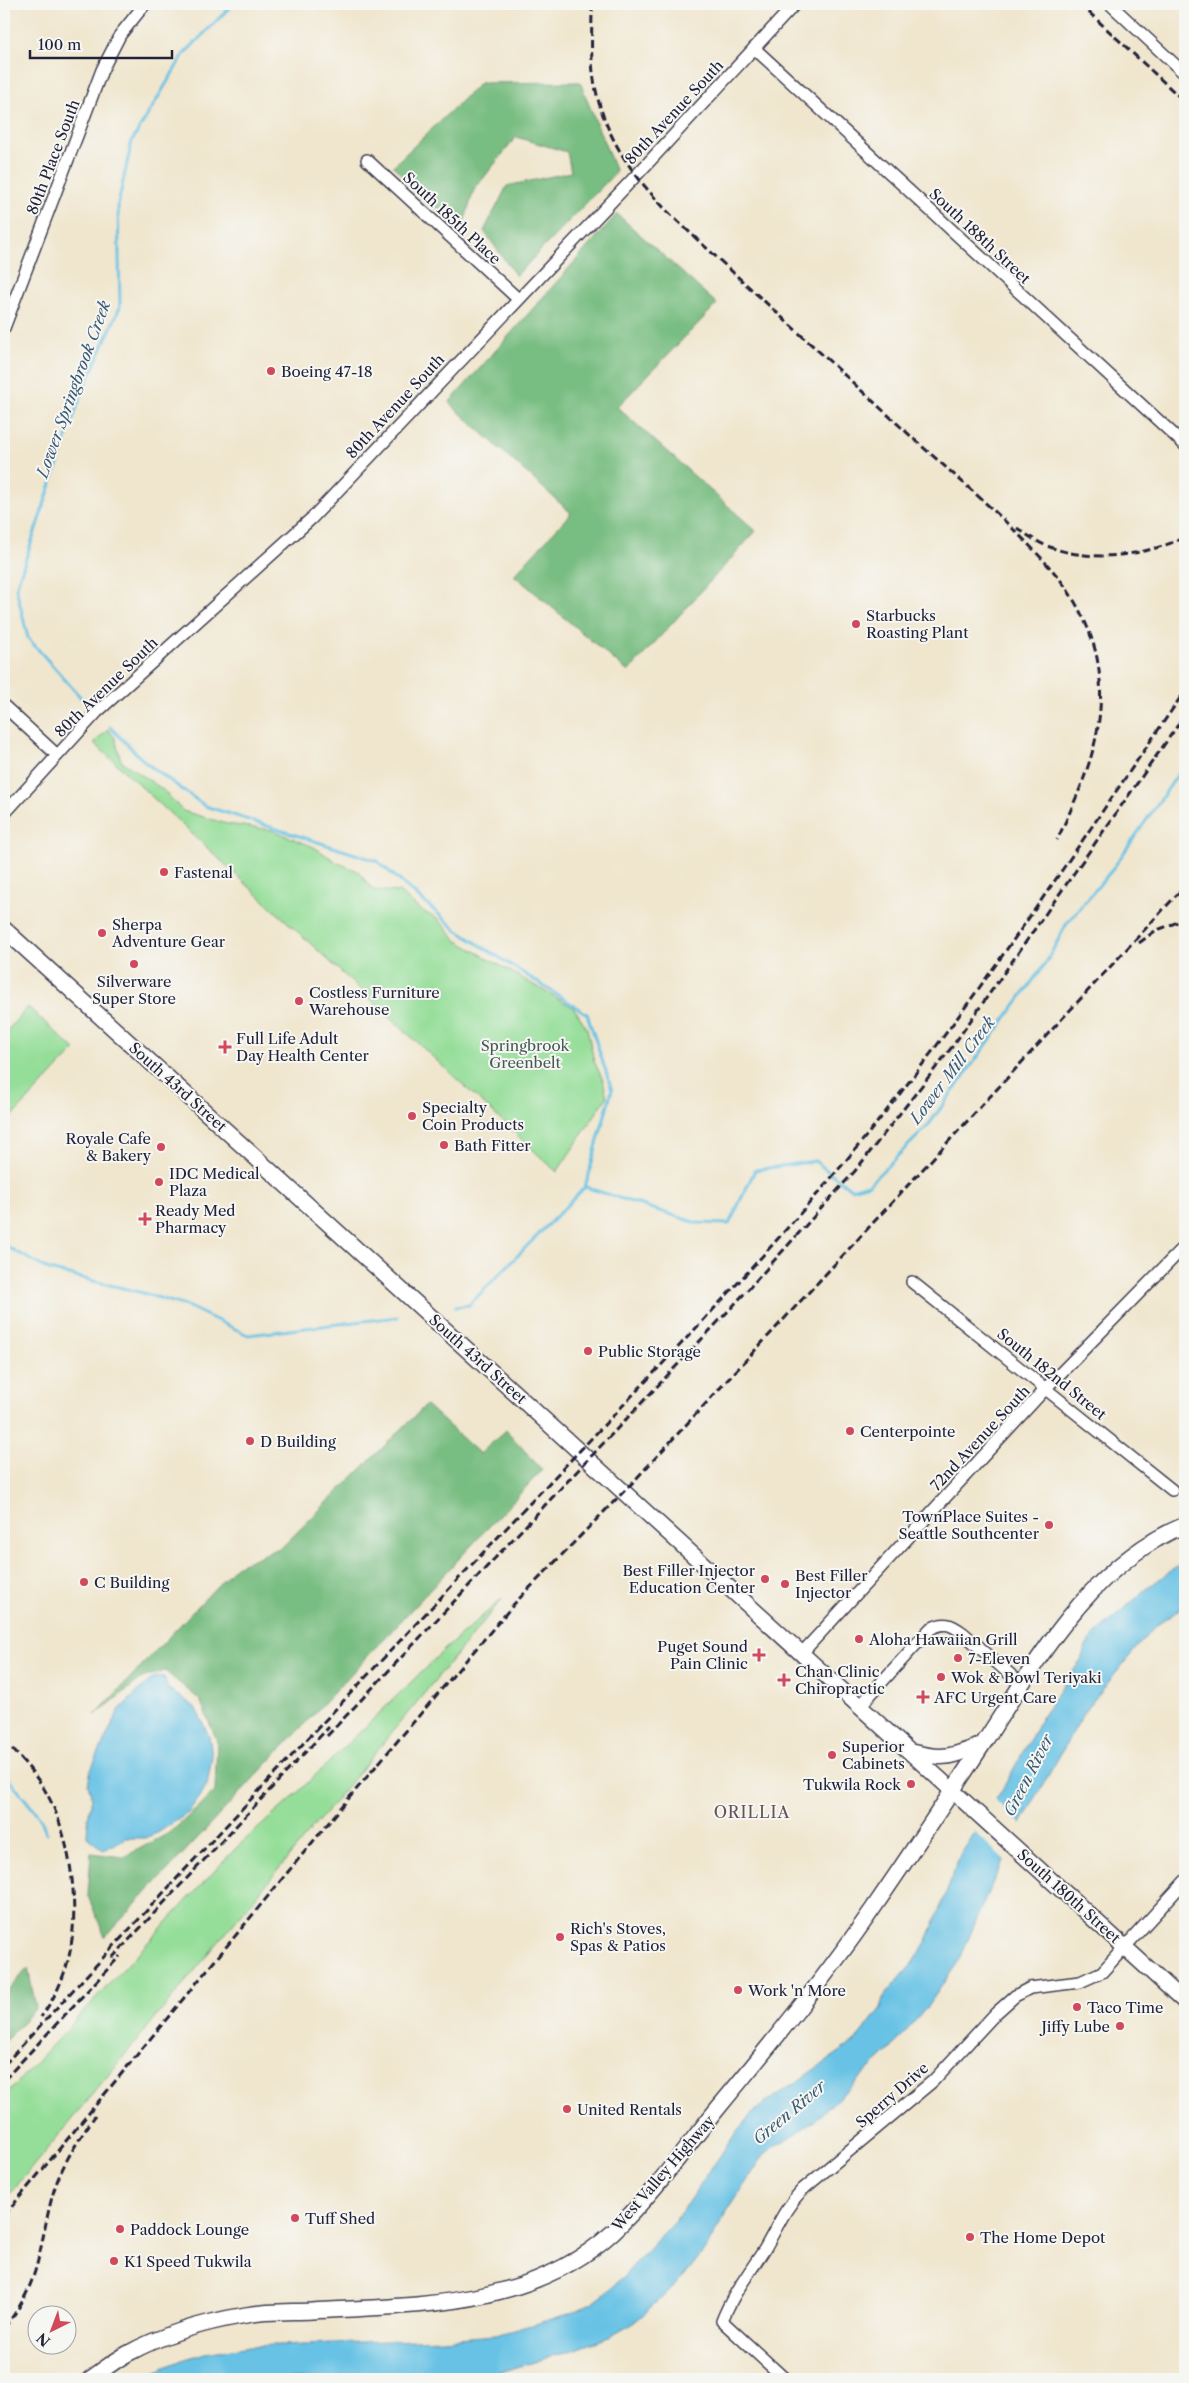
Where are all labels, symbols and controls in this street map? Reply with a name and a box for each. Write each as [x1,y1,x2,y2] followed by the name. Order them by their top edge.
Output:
[30,28,172,60] scale bar
[38,35,81,54] text: 100 m
[621,55,728,168] street label: 80th Avenue South
[22,96,84,217] street label: 80th Place South
[399,168,505,268] street label: South 185th Place
[925,184,1035,288] street label: South 188th Street
[31,297,115,482] water label: Lower Springbrook Creek
[342,349,449,462] street label: 80th Avenue South
[281,362,373,381] place label: Boeing 47-18
[265,365,277,377] marker: Boeing 47-18
[866,606,969,642] place label: Starbucks Roasting Plant
[850,618,862,630] marker: Starbucks Roasting Plant
[51,633,162,741] street label: 80th Avenue South
[174,863,234,882] place label: Fastenal
[158,866,170,878] marker: Fastenal
[111,915,226,951] place label: Sherpa Adventure Gear
[96,927,108,939] marker: Sherpa Adventure Gear
[128,958,140,970] marker: Silverware Super Store
[92,972,176,1008] place label: Silverware Super Store
[308,983,440,1019] place label: Costless Furniture Warehouse
[293,995,305,1007] marker: Costless Furniture Warehouse
[904,1012,999,1129] water label: Lower Mill Creek
[236,1029,370,1065] place label: Full Life Adult Day Health Center
[481,1036,571,1072] park label: Springbrook Greenbelt
[125,1038,231,1136] street label: South 43rd Street
[218,1040,232,1054] marker: Full Life Adult Day Health Center
[422,1098,524,1134] place label: Specialty Coin Products
[406,1110,418,1122] marker: Specialty Coin Products
[66,1129,152,1165] place label: Royale Cafe & Bakery
[454,1136,531,1155] place label: Bath Fitter
[438,1139,450,1151] marker: Bath Fitter
[155,1141,167,1153] marker: Royale Cafe & Bakery
[169,1164,260,1200] place label: IDC Medical Plaza
[153,1176,165,1188] marker: IDC Medical Plaza
[155,1201,235,1237] place label: Ready Med Pharmacy
[139,1213,151,1225] marker: Ready Med Pharmacy
[425,1310,531,1408] street label: South 43rd Street
[994,1324,1111,1424] street label: South 182nd Street
[598,1342,701,1361] place label: Public Storage
[582,1345,594,1357] marker: Public Storage
[926,1381,1034,1495] street label: 72nd Avenue South
[860,1422,955,1441] place label: Centerpointe
[844,1425,856,1437] marker: Centerpointe
[260,1432,336,1451] place label: D Building
[244,1435,256,1447] marker: D Building
[898,1507,1040,1543] place label: TownPlace Suites - Seattle Southcenter
[1043,1519,1055,1531] marker: TownPlace Suites - Seattle Southcenter
[622,1561,756,1597] place label: Best Filler Injector Education Center
[795,1566,868,1602] place label: Best Filler Injector
[94,1573,169,1592] place label: C Building
[759,1573,771,1585] marker: Best Filler Injector Education Center
[78,1576,90,1588] marker: C Building
[779,1578,791,1590] marker: Best Filler Injector
[868,1630,1018,1649] place label: Aloha Hawaiian Grill
[853,1633,865,1645] marker: Aloha Hawaiian Grill
[657,1637,748,1673] place label: Puget Sound Pain Clinic
[752,1648,766,1662] marker: Puget Sound Pain Clinic
[968,1649,1031,1668] place label: 7-Eleven
[952,1652,964,1664] marker: 7-Eleven
[795,1662,885,1698] place label: Chan Clinic Chiropractic
[950,1668,1102,1687] place label: Wok & Bowl Teriyaki
[935,1671,947,1683] marker: Wok & Bowl Teriyaki
[777,1673,791,1687] marker: Chan Clinic Chiropractic
[933,1688,1057,1707] place label: AFC Urgent Care
[916,1690,930,1704] marker: AFC Urgent Care
[999,1729,1058,1819] water label: Green River
[842,1737,905,1773] place label: Superior Cabinets
[826,1749,838,1761] marker: Superior Cabinets
[803,1775,902,1794] place label: Tukwila Rock
[905,1778,917,1790] marker: Tukwila Rock
[714,1802,790,1822] district label: ORILLIA
[1014,1845,1125,1948] street label: South 180th Street
[570,1919,666,1955] place label: Rich's Stoves, Spas & Patios
[554,1931,566,1943] marker: Rich's Stoves, Spas & Patios
[747,1981,846,2000] place label: Work 'n More
[732,1984,744,1996] marker: Work 'n More
[1087,1998,1163,2017] place label: Taco Time
[1071,2001,1083,2013] marker: Taco Time
[1039,2017,1110,2036] place label: Jiffy Lube
[1114,2020,1126,2032] marker: Jiffy Lube
[852,2058,932,2132] street label: Sperry Drive
[748,2075,831,2148] water label: Green River
[577,2100,682,2119] place label: United Rentals
[561,2103,573,2115] marker: United Rentals
[607,2111,719,2236] street label: West Valley Highway
[305,2209,375,2228] place label: Tuff Shed
[289,2212,301,2224] marker: Tuff Shed
[130,2220,249,2239] place label: Paddock Lounge
[114,2223,126,2235] marker: Paddock Lounge
[980,2228,1106,2247] place label: The Home Depot
[964,2231,976,2243] marker: The Home Depot
[124,2252,252,2271] place label: K1 Speed Tukwila
[108,2255,120,2267] marker: K1 Speed Tukwila
[28,2306,78,2356] north arrow
[33,2329,54,2350] text: N

